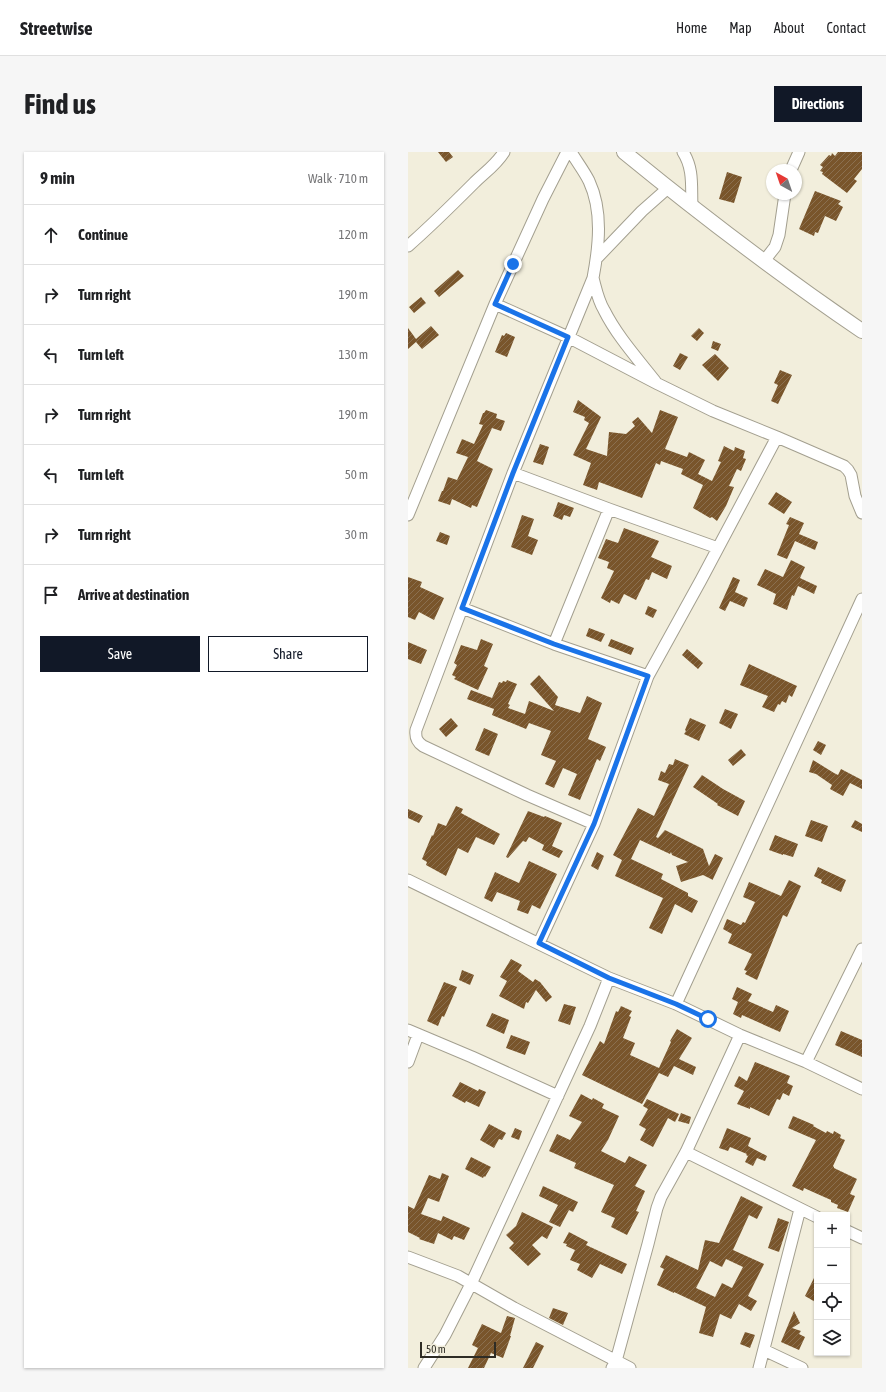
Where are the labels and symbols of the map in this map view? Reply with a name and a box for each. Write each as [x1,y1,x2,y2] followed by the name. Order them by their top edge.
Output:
[766,164,802,200] north arrow
[504,255,522,273] route end
[699,1010,717,1028] route start
[420,1340,496,1359] scale bar

